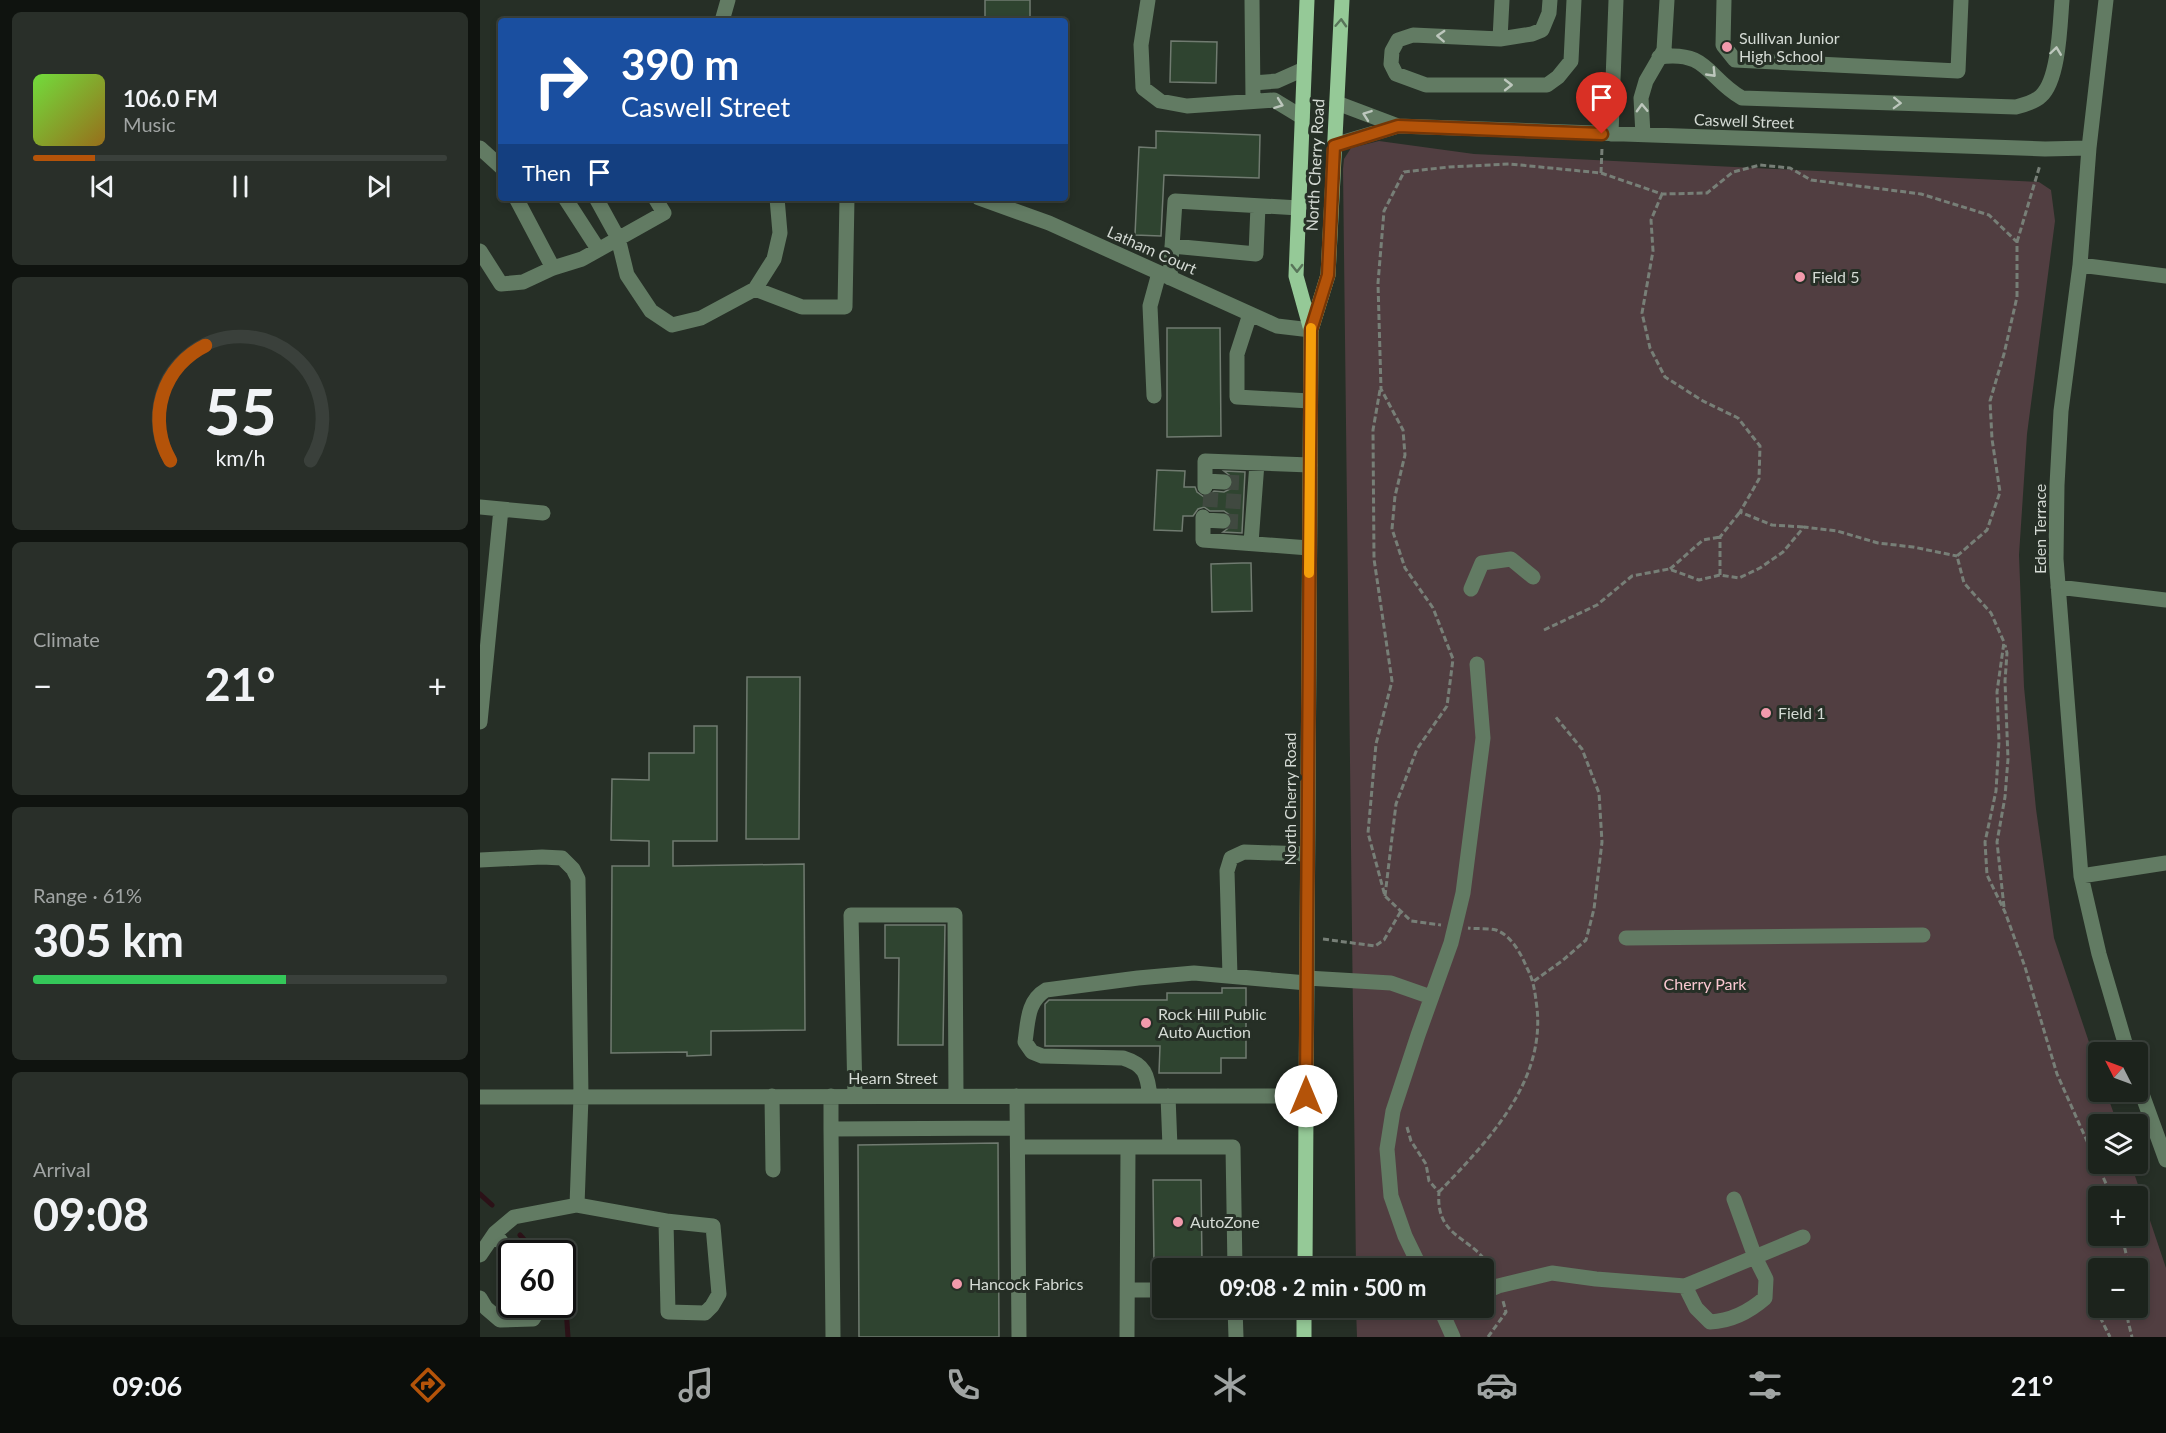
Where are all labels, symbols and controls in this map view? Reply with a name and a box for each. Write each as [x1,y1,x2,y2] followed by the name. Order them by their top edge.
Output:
[1334,19,1347,28] one-way arrow
[1739,28,1840,65] place label: Sullivan Junior High School
[1437,30,1446,43] one-way arrow
[621,39,739,89] text: 390 m
[1720,40,1734,54] marker: Sullivan Junior High School
[522,42,600,120] icon: right
[2050,46,2062,56] one-way arrow
[1705,67,1716,77] one-way arrow
[1576,72,1627,134] pin
[1503,79,1512,91] one-way arrow
[1585,81,1618,114] icon: arrive
[123,85,218,112] text: 106.0 FM
[621,90,790,123] text: Caswell Street
[1273,96,1284,109] one-way arrow
[1893,97,1902,110] one-way arrow
[1302,98,1327,232] street label: North Cherry Road
[1636,103,1648,112] one-way arrow
[1362,109,1373,122] one-way arrow
[1694,109,1795,132] street label: Caswell Street
[123,112,176,136] text: Music
[583,156,616,189] icon: arrive
[522,159,571,186] text: Then
[86,170,119,203] icon: previous
[224,170,257,203] icon: pause
[362,170,395,203] icon: next
[1104,221,1200,278] street label: Latham Court
[1291,264,1303,273] one-way arrow
[1812,267,1859,286] place label: Field 5
[1793,270,1807,284] marker: Field 5
[204,373,276,448] text: 55
[215,445,265,471] text: km/h
[2030,484,2049,574] street label: Eden Terrace
[33,627,100,651] text: Climate
[205,657,275,711] text: 21°
[33,665,52,705] text: −
[428,665,447,705] text: +
[1778,703,1825,722] place label: Field 1
[1759,706,1773,720] marker: Field 1
[1280,733,1299,865] street label: North Cherry Road
[33,883,142,907] text: Range · 61%
[33,913,184,967] text: 305 km
[1664,974,1747,993] park label: Cherry Park
[1158,1004,1267,1041] place label: Rock Hill Public Auto Auction
[1139,1016,1153,1030] marker: Rock Hill Public Auto Auction
[2088,1042,2148,1102] north arrow
[2088,1042,2148,1318] map controls
[1274,1064,1338,1128] position arrow
[848,1068,938,1087] street label: Hearn Street
[2088,1114,2148,1174] button: layers
[33,1157,91,1181] text: Arrival
[2088,1186,2148,1246] button: +
[33,1187,149,1241] text: 09:08
[1190,1212,1260,1231] place label: AutoZone
[1171,1215,1185,1229] marker: AutoZone
[498,1240,576,1318] speed limit sign: 60
[2088,1258,2148,1318] button: −
[969,1274,1083,1293] place label: Hancock Fabrics
[1220,1274,1426,1301] text: 09:08 · 2 min · 500 m
[950,1277,964,1291] marker: Hancock Fabrics
[407,1364,449,1406] icon: directions
[675,1364,717,1406] icon: music
[942,1364,984,1406] icon: phone
[1209,1364,1251,1406] icon: climate
[1476,1364,1518,1406] icon: car
[1744,1364,1786,1406] icon: filters
[113,1369,182,1402] text: 09:06
[2011,1369,2053,1402] text: 21°

